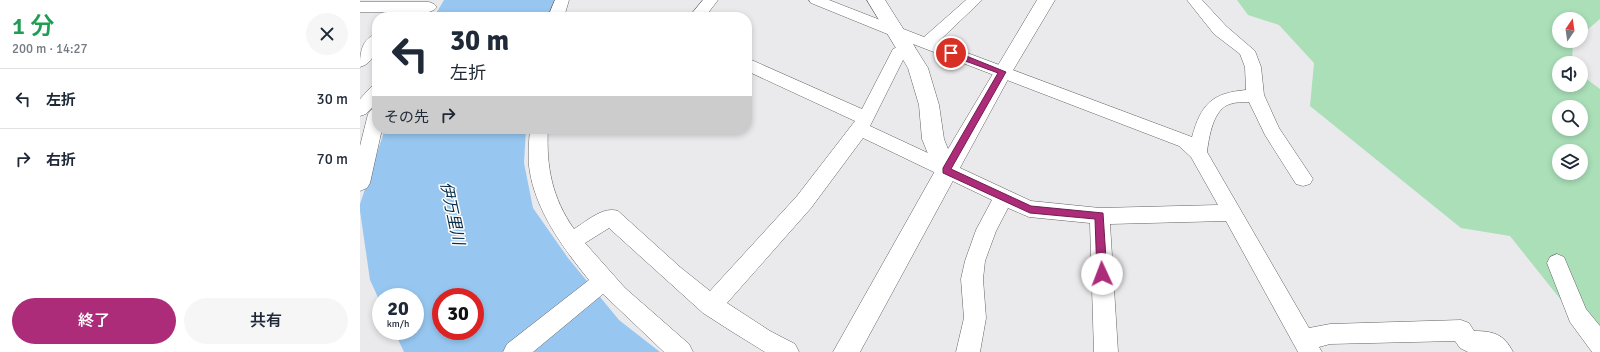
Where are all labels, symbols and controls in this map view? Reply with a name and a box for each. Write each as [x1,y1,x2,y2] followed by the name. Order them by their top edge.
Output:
[12,11,54,41] text: 1 分
[1552,12,1588,48] north arrow
[1552,12,1588,180] map controls
[306,13,348,55] button: close
[450,24,509,58] text: 30 m
[384,28,436,80] icon: left
[934,36,968,70] pin
[12,41,88,57] text: 200 m · 14:27
[940,42,962,64] icon: arrive
[1552,56,1588,92] button: sound
[450,62,486,84] text: 左折
[12,88,34,110] icon: left
[317,90,348,108] text: 30 m
[46,91,76,109] text: 左折
[1552,100,1588,136] button: search
[437,104,459,126] icon: right
[384,108,429,126] text: その先
[1552,144,1588,180] button: layers
[12,148,34,170] icon: right
[317,150,348,168] text: 70 m
[46,151,76,169] text: 右折
[436,180,469,249] water label: 伊万里川
[1081,253,1123,295] position arrow
[432,288,484,340] speed limit sign: 30
[387,296,409,321] text: 20
[12,298,176,344] button: 終了
[184,298,348,344] button: 共有
[387,318,409,330] text: km/h

